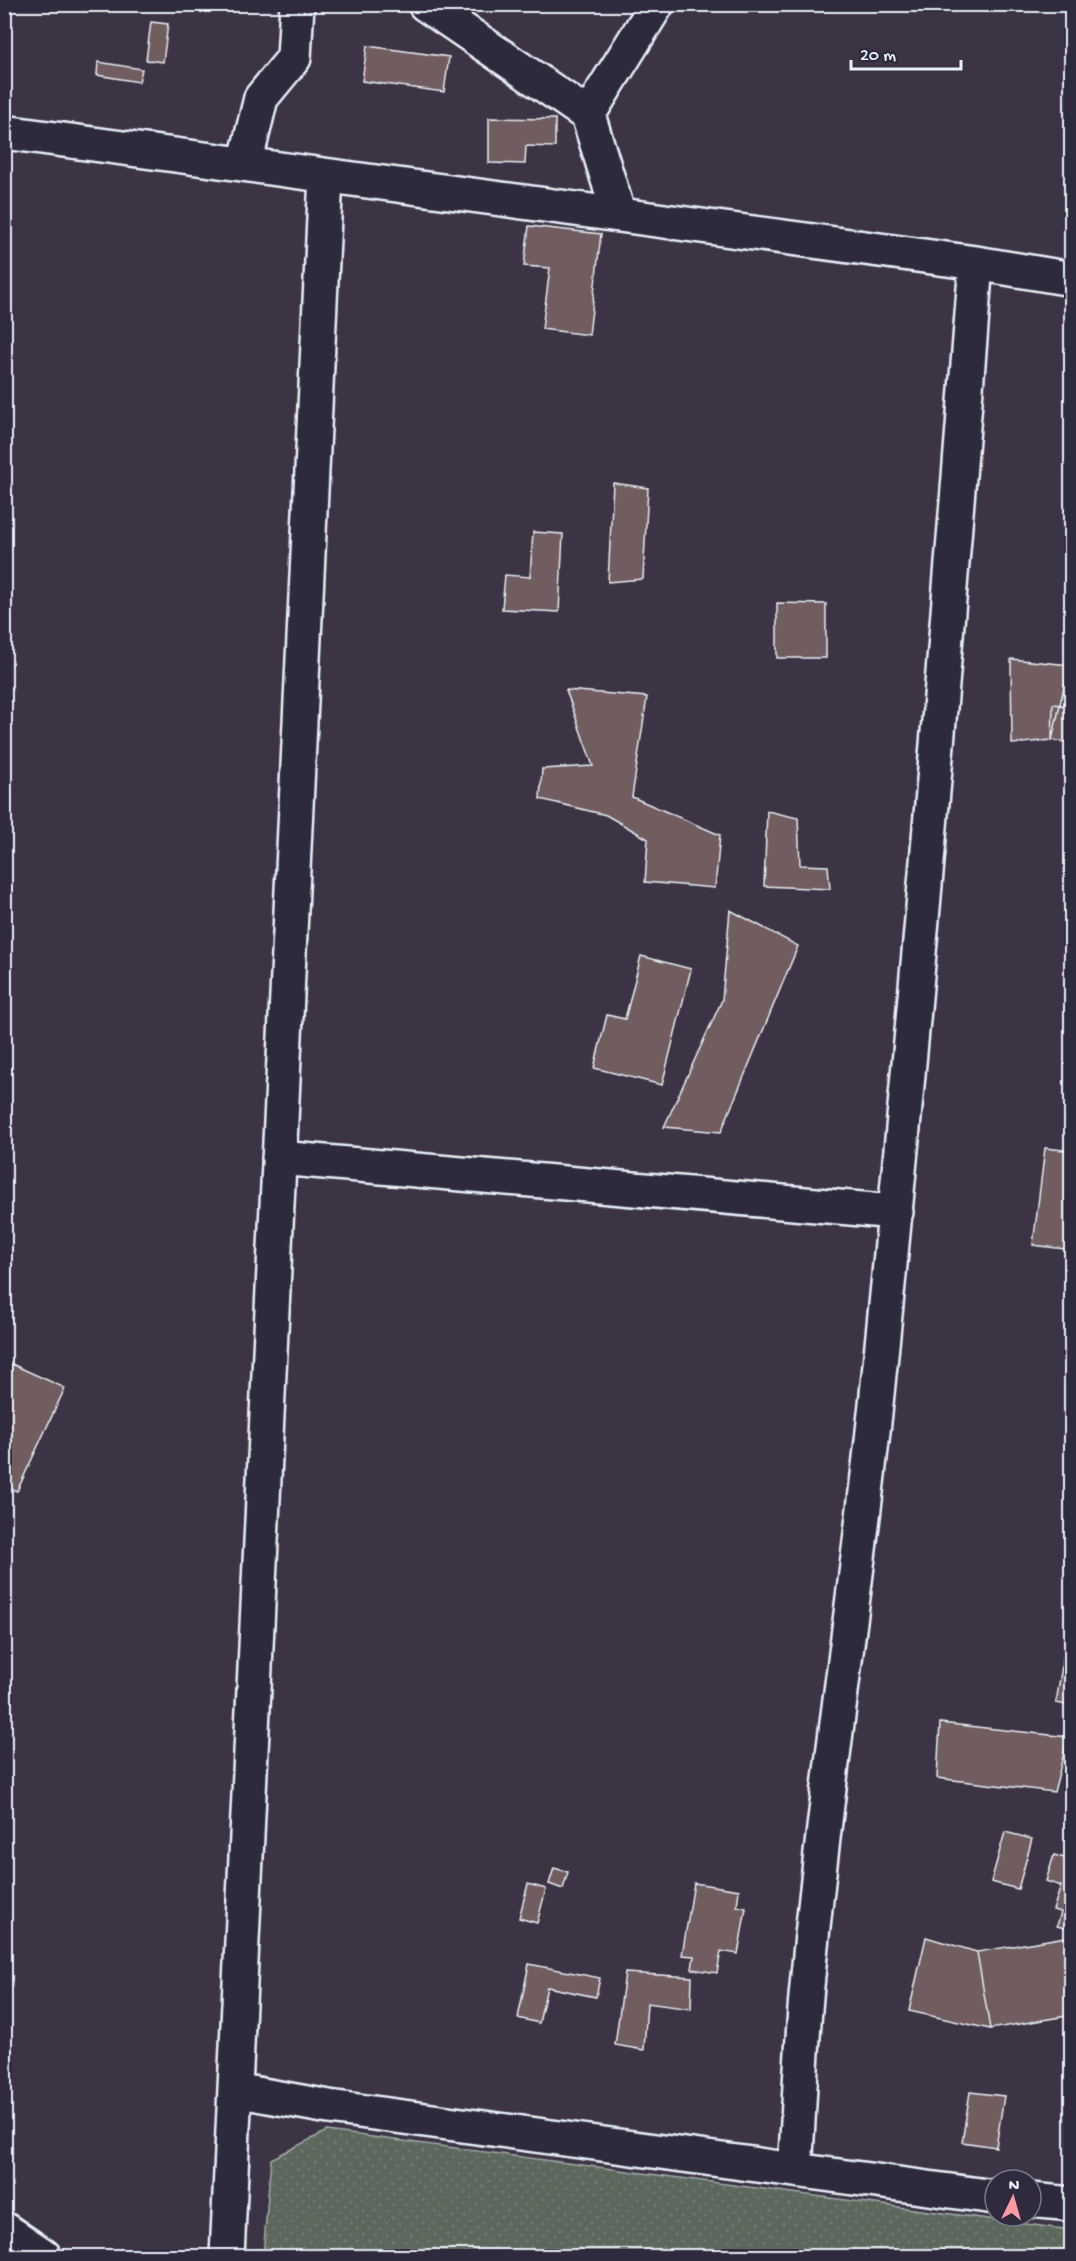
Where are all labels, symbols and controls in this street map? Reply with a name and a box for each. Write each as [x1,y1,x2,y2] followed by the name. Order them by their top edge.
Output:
[851,33,960,71] scale bar
[860,46,896,67] text: 20 m
[983,2168,1043,2228] north arrow
[1008,2177,1021,2197] text: N

